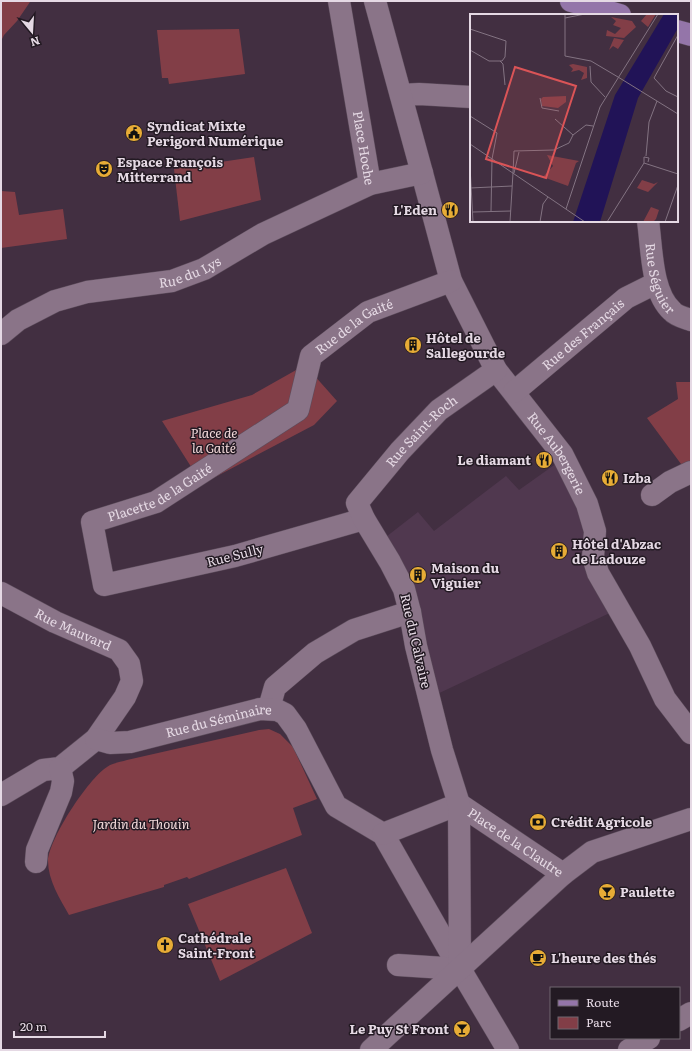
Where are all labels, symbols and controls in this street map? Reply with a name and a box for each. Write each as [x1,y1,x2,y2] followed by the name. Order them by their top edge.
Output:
[12,12,52,52] north arrow
[470,14,678,222] inset map
[29,33,42,51] text: N
[349,109,380,187] street label: Place Hoche
[147,116,283,150] place label: Syndicat Mixte Perigord Numérique
[124,123,144,143] public building icon: Syndicat Mixte Perigord Numérique
[117,152,224,186] place label: Espace François Mitterrand
[94,159,114,179] theatre icon: Espace François Mitterrand
[393,200,437,219] place label: L'Eden
[440,200,460,220] restaurant icon: L'Eden
[641,242,680,319] street label: Rue Séguier
[157,251,224,292] street label: Rue du Lys
[537,293,628,374] street label: Rue des Français
[311,294,396,359] street label: Rue de la Gaité
[426,328,505,362] place label: Hôtel de Sallegourde
[403,335,423,355] building icon: Hôtel de Sallegourde
[381,390,461,471] street label: Rue Saint-Roch
[523,408,591,498] street label: Rue Aubergerie
[191,423,237,457] park label: Place de la Gaité
[457,450,531,469] place label: Le diamant
[534,450,554,470] restaurant icon: Le diamant
[105,458,216,526] street label: Placette de la Gaité
[600,468,620,488] restaurant icon: Izba
[623,468,652,487] place label: Izba
[572,534,661,568] place label: Hôtel d'Abzac de Ladouze
[204,538,266,571] street label: Rue Sully
[549,541,569,561] building icon: Hôtel d'Abzac de Ladouze
[431,558,499,592] place label: Maison du Viguier
[408,565,428,585] building icon: Maison du Viguier
[396,592,437,690] street label: Rue du Calvaire
[32,603,115,655] street label: Rue Mauvard
[163,699,273,742] street label: Rue du Séminaire
[464,803,568,881] street label: Place de la Clautre
[528,812,548,832] bank icon: Crédit Agricole
[551,812,652,831] place label: Crédit Agricole
[93,814,190,833] park label: Jardin du Thouin
[597,882,617,902] bar icon: Paulette
[620,882,675,901] place label: Paulette
[178,928,255,962] place label: Cathédrale Saint-Front
[155,935,175,955] church icon: Cathédrale Saint-Front
[528,948,548,968] cafe icon: L'heure des thés
[551,948,657,967] place label: L'heure des thés
[550,987,680,1039] legend
[586,993,620,1011] text: Route
[14,1013,105,1039] scale bar
[586,1013,611,1031] text: Parc
[20,1017,47,1035] text: 20 m
[350,1019,449,1038] place label: Le Puy St Front
[452,1019,472,1039] bar icon: Le Puy St Front

